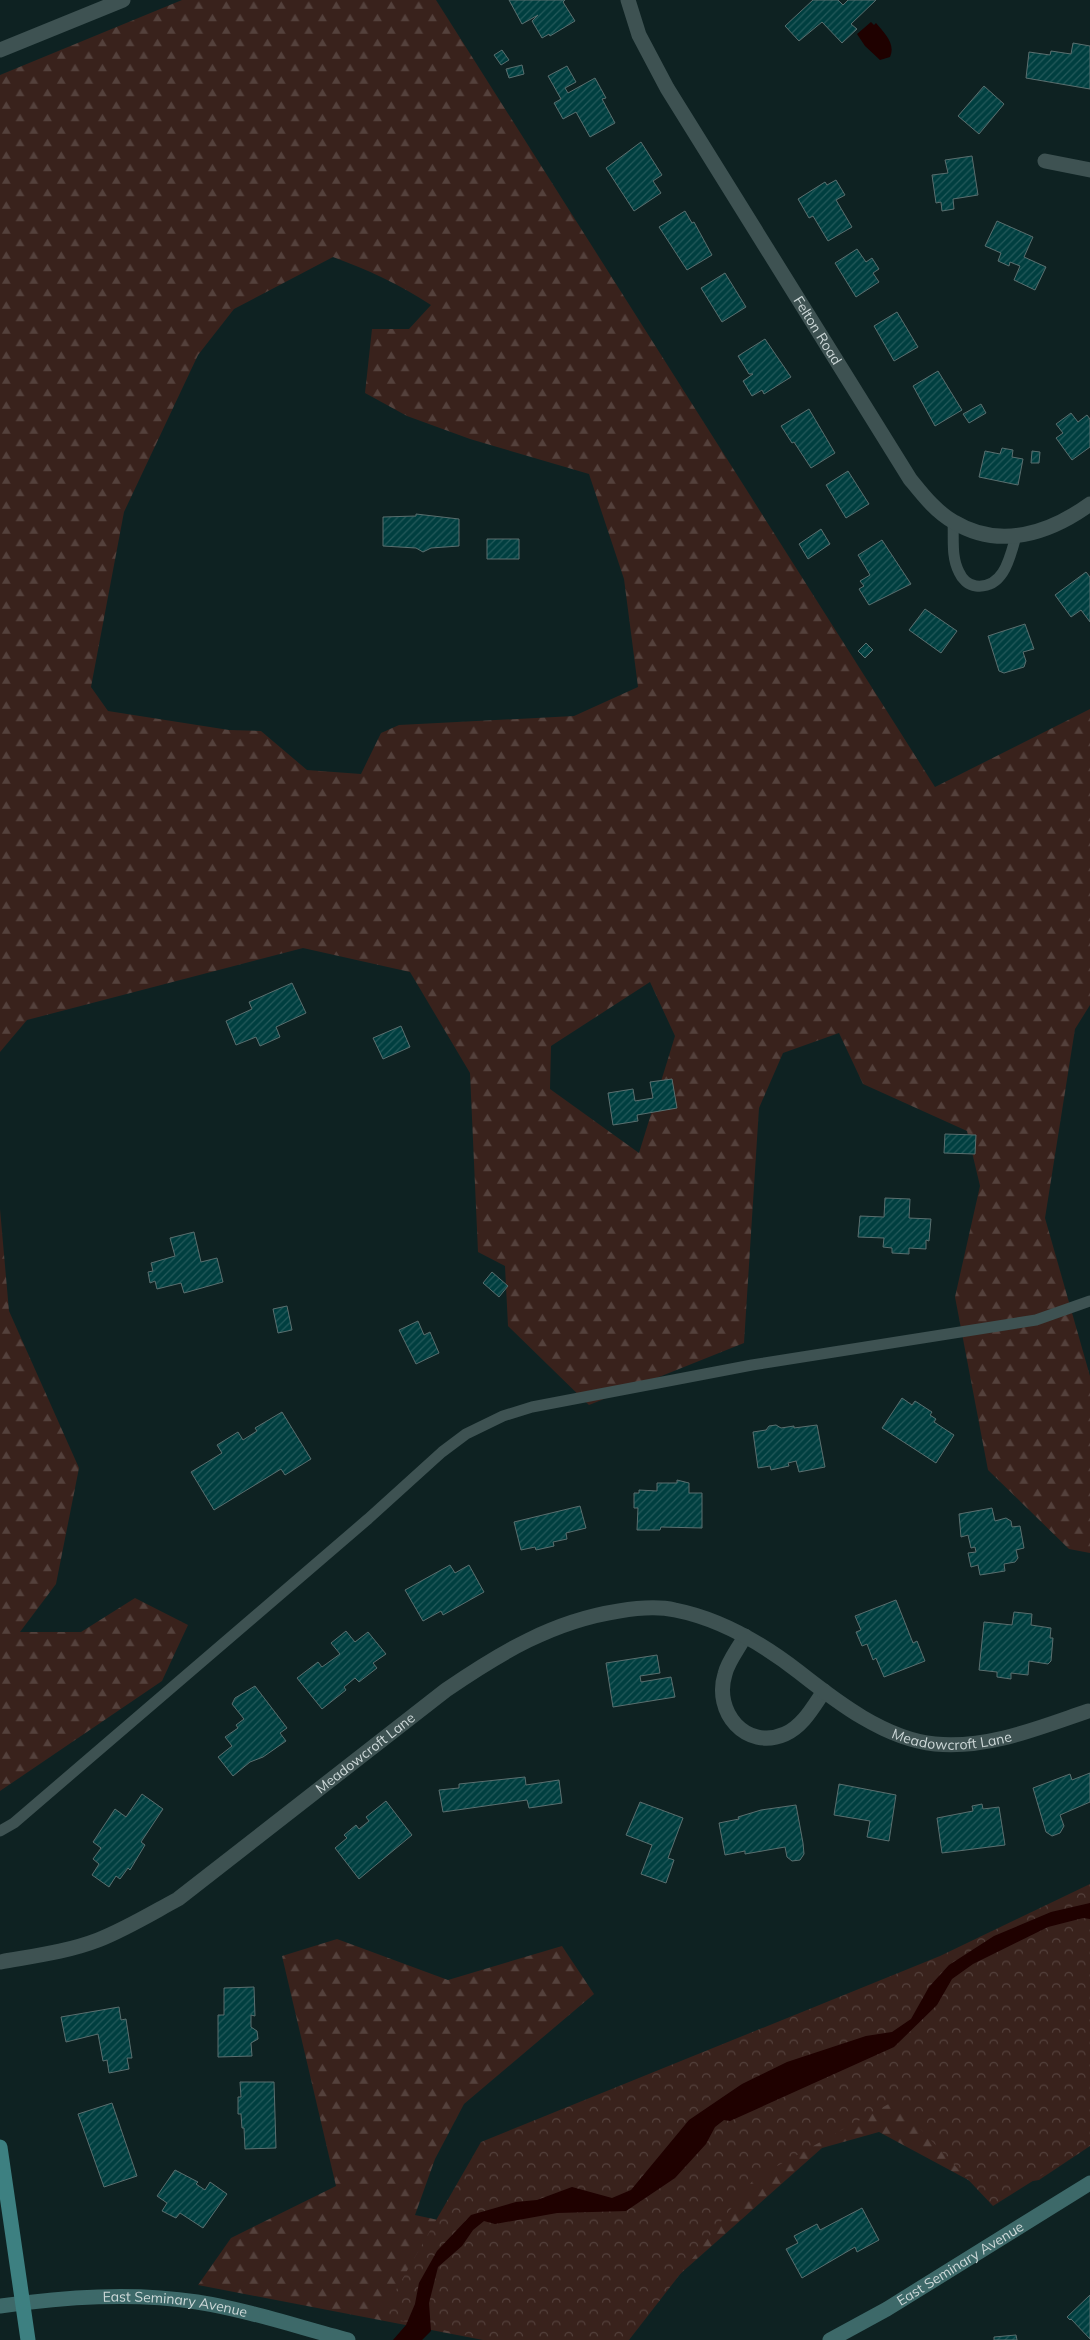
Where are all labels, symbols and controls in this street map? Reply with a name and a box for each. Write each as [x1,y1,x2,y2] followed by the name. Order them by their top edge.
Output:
[789,293,846,368] street label: Felton Road
[312,1709,419,1797] street label: Meadowcroft Lane
[889,1724,1014,1754] street label: Meadowcroft Lane
[893,2217,1027,2310] street label: East Seminary Avenue
[102,2287,249,2321] street label: East Seminary Avenue

